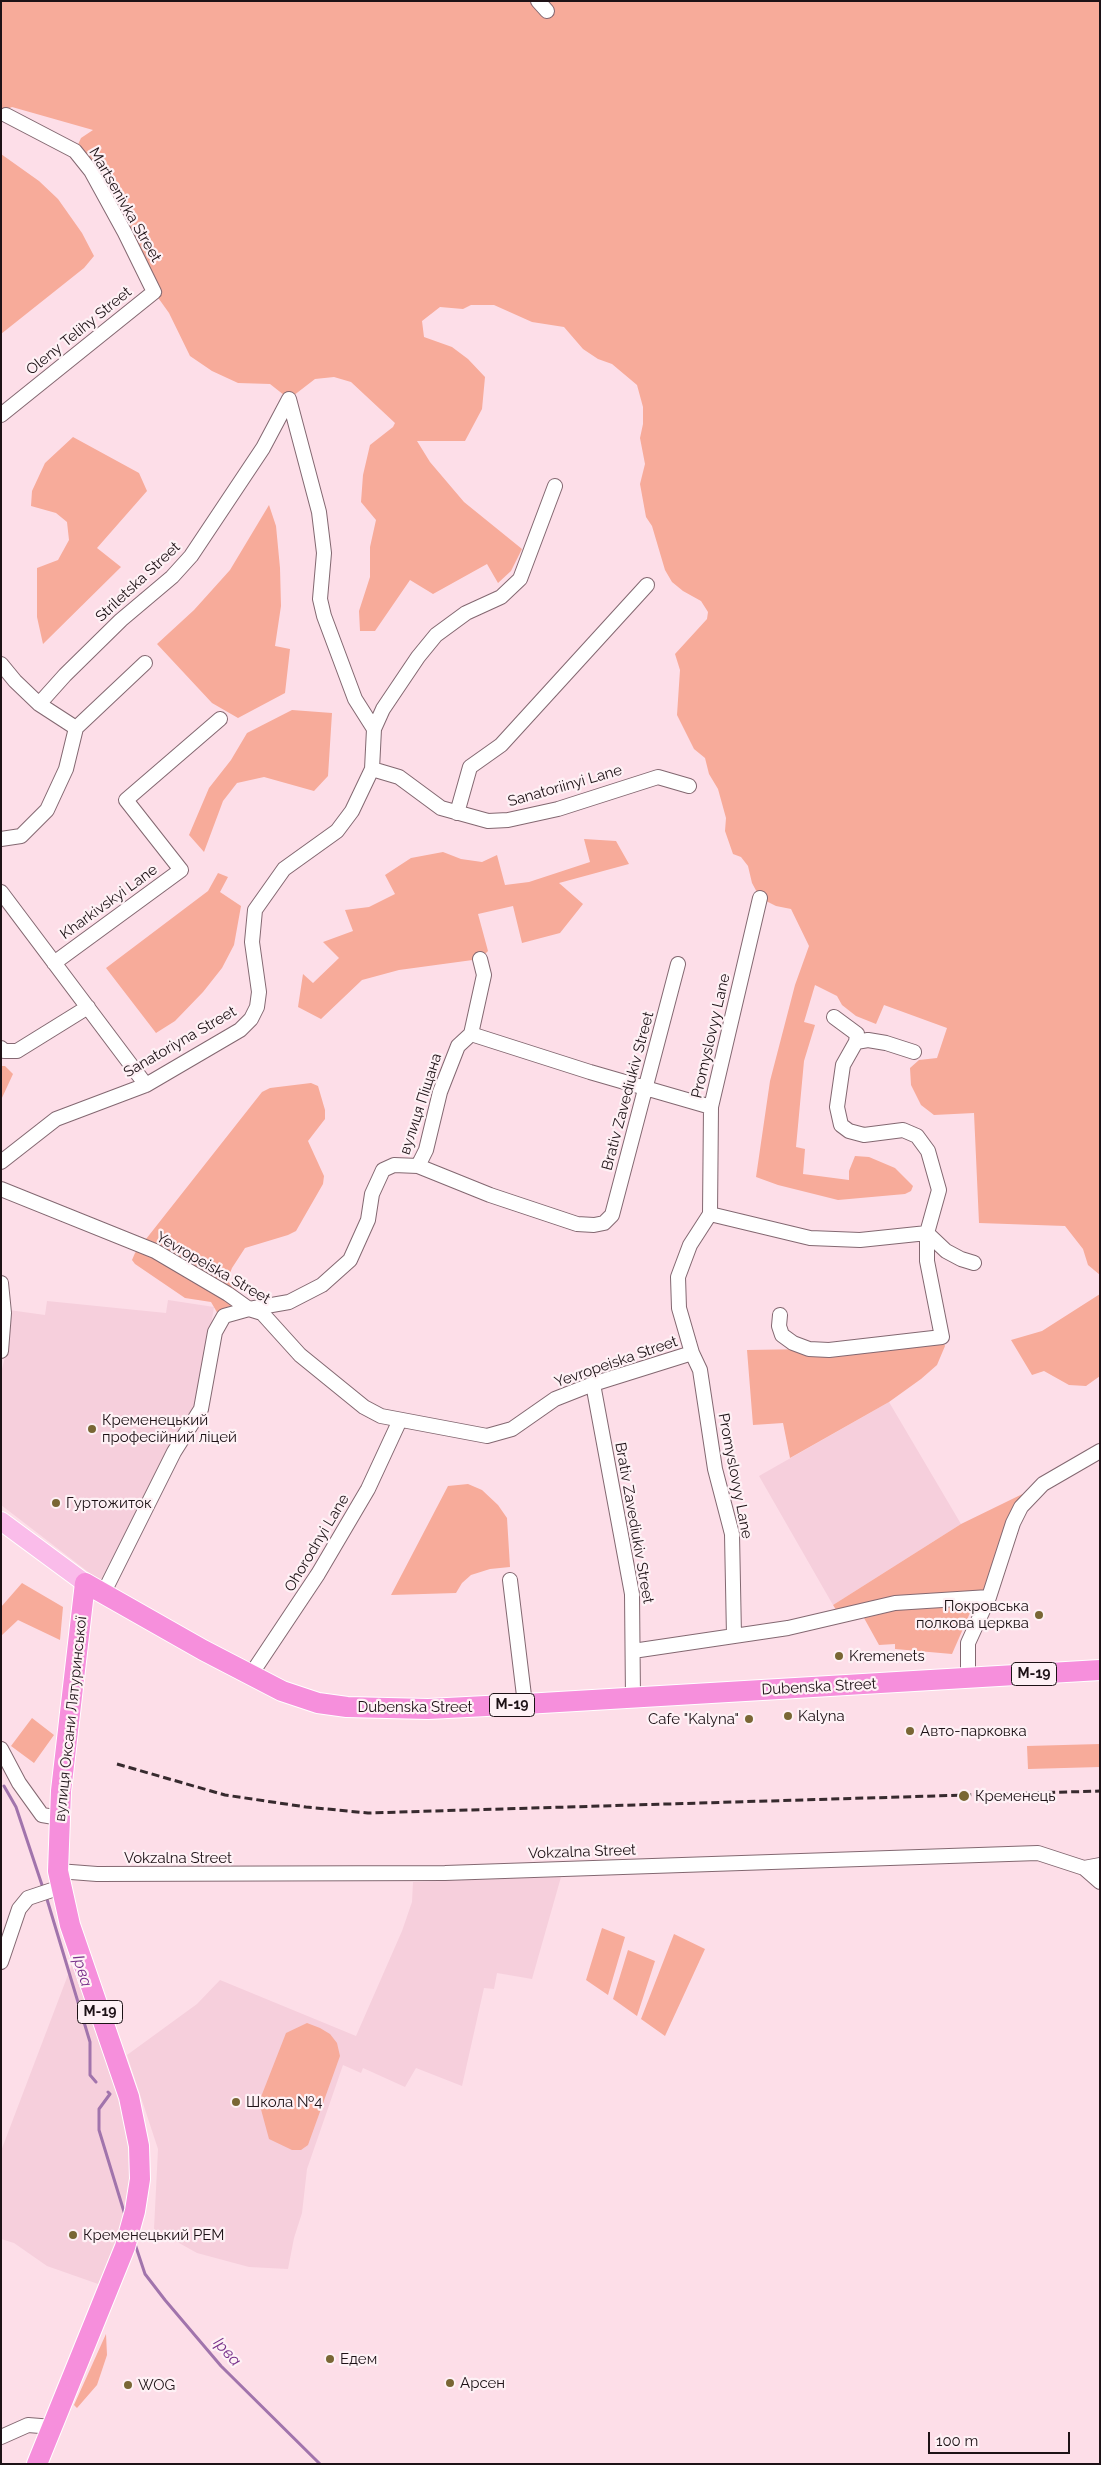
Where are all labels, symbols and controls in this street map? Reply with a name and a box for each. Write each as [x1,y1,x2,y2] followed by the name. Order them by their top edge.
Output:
[85,145,165,265] street label: Martsenivka Street
[23,283,135,379] street label: Oleny Telihy Street
[92,538,184,626] street label: Striletska Street
[506,761,624,811] street label: Sanatoriinyi Lane
[57,861,161,943] street label: Kharkivskyi Lane
[688,972,734,1100] street label: Promyslovyy Lane
[121,1002,239,1082] street label: Sanatoriyna Street
[598,1010,658,1172] street label: Brativ Zavediukiv Street
[396,1051,446,1157] street label: вулиця Піщана
[153,1228,273,1308] street label: Yevropeiska Street
[552,1332,680,1392] street label: Yevropeiska Street
[102,1411,237,1446] place label: Кременецький професійний ліцей
[714,1412,756,1540] street label: Promyslovyy Lane
[86,1423,98,1435] marker: Кременецький професійний ліцей
[611,1441,657,1605] street label: Brativ Zavediukiv Street
[281,1491,353,1595] street label: Ohorodnyi Lane
[66,1494,152,1512] place label: Гуртожиток
[50,1497,62,1509] marker: Гуртожиток
[916,1597,1029,1632] place label: Покровська полкова церква
[1033,1609,1045,1621] marker: Покровська полкова церква
[51,1615,91,1823] street label: вулиця Оксани Лятуринської
[849,1647,925,1665] place label: Kremenets
[833,1650,845,1662] marker: Kremenets
[1012,1662,1056,1686] road number: М-19
[761,1675,877,1699] street label: Dubenska Street
[490,1694,534,1716] road number: М-19
[357,1698,473,1716] street label: Dubenska Street
[798,1707,845,1725] place label: Kalyna
[648,1710,739,1728] place label: Cafe "Kalyna"
[782,1710,794,1722] marker: Kalyna
[743,1713,755,1725] marker: Cafe "Kalyna"
[920,1722,1027,1740] place label: Авто-парковка
[904,1725,916,1737] marker: Авто-парковка
[975,1787,1055,1805] place label: Кременець
[957,1789,971,1803] marker: Кременець
[528,1841,636,1863] street label: Vokzalna Street
[124,1849,232,1867] street label: Vokzalna Street
[68,1953,96,1989] water label: Ірва
[78,2000,122,2024] road number: М-19
[246,2093,322,2111] place label: Школа №4
[230,2096,242,2108] marker: Школа №4
[83,2226,225,2244] place label: Кременецький РЕМ
[67,2229,79,2241] marker: Кременецький РЕМ
[209,2334,245,2370] water label: Ірва
[340,2350,377,2368] place label: Едем
[324,2353,336,2365] marker: Едем
[460,2374,505,2392] place label: Арсен
[138,2376,175,2394] place label: WOG
[444,2377,456,2389] marker: Арсен
[122,2379,134,2391] marker: WOG
[931,2422,1074,2454] scale bar
[936,2432,978,2450] text: 100 m

